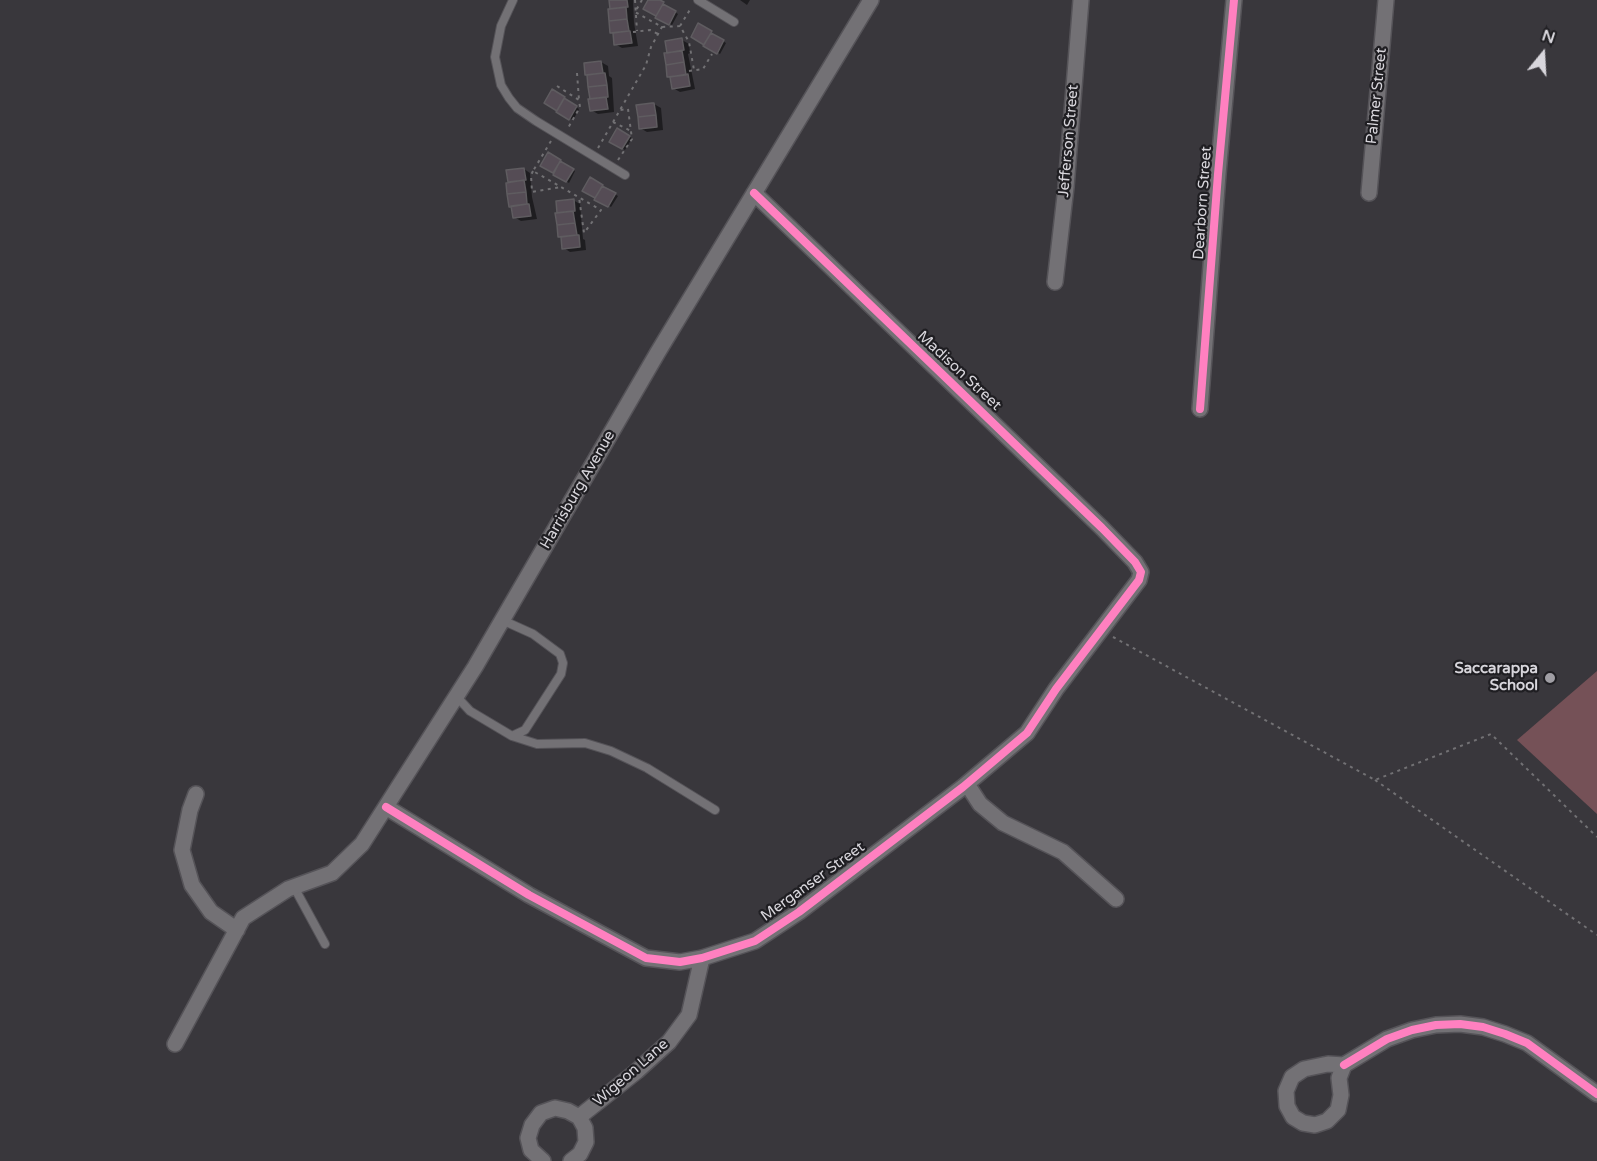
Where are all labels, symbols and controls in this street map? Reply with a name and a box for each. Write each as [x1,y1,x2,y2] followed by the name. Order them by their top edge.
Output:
[1513,24,1573,84] north arrow
[1539,25,1558,48] text: N
[1363,47,1391,145] street label: Palmer Street
[1055,84,1083,198] street label: Jefferson Street
[1190,146,1216,260] street label: Dearborn Street
[913,327,1005,415] street label: Madison Street
[537,428,619,552] street label: Harrisburg Avenue
[1454,660,1538,695] place label: Saccarappa School
[1543,671,1557,685] marker: Saccarappa School
[758,838,868,926] street label: Merganser Street
[590,1036,672,1110] street label: Wigeon Lane

